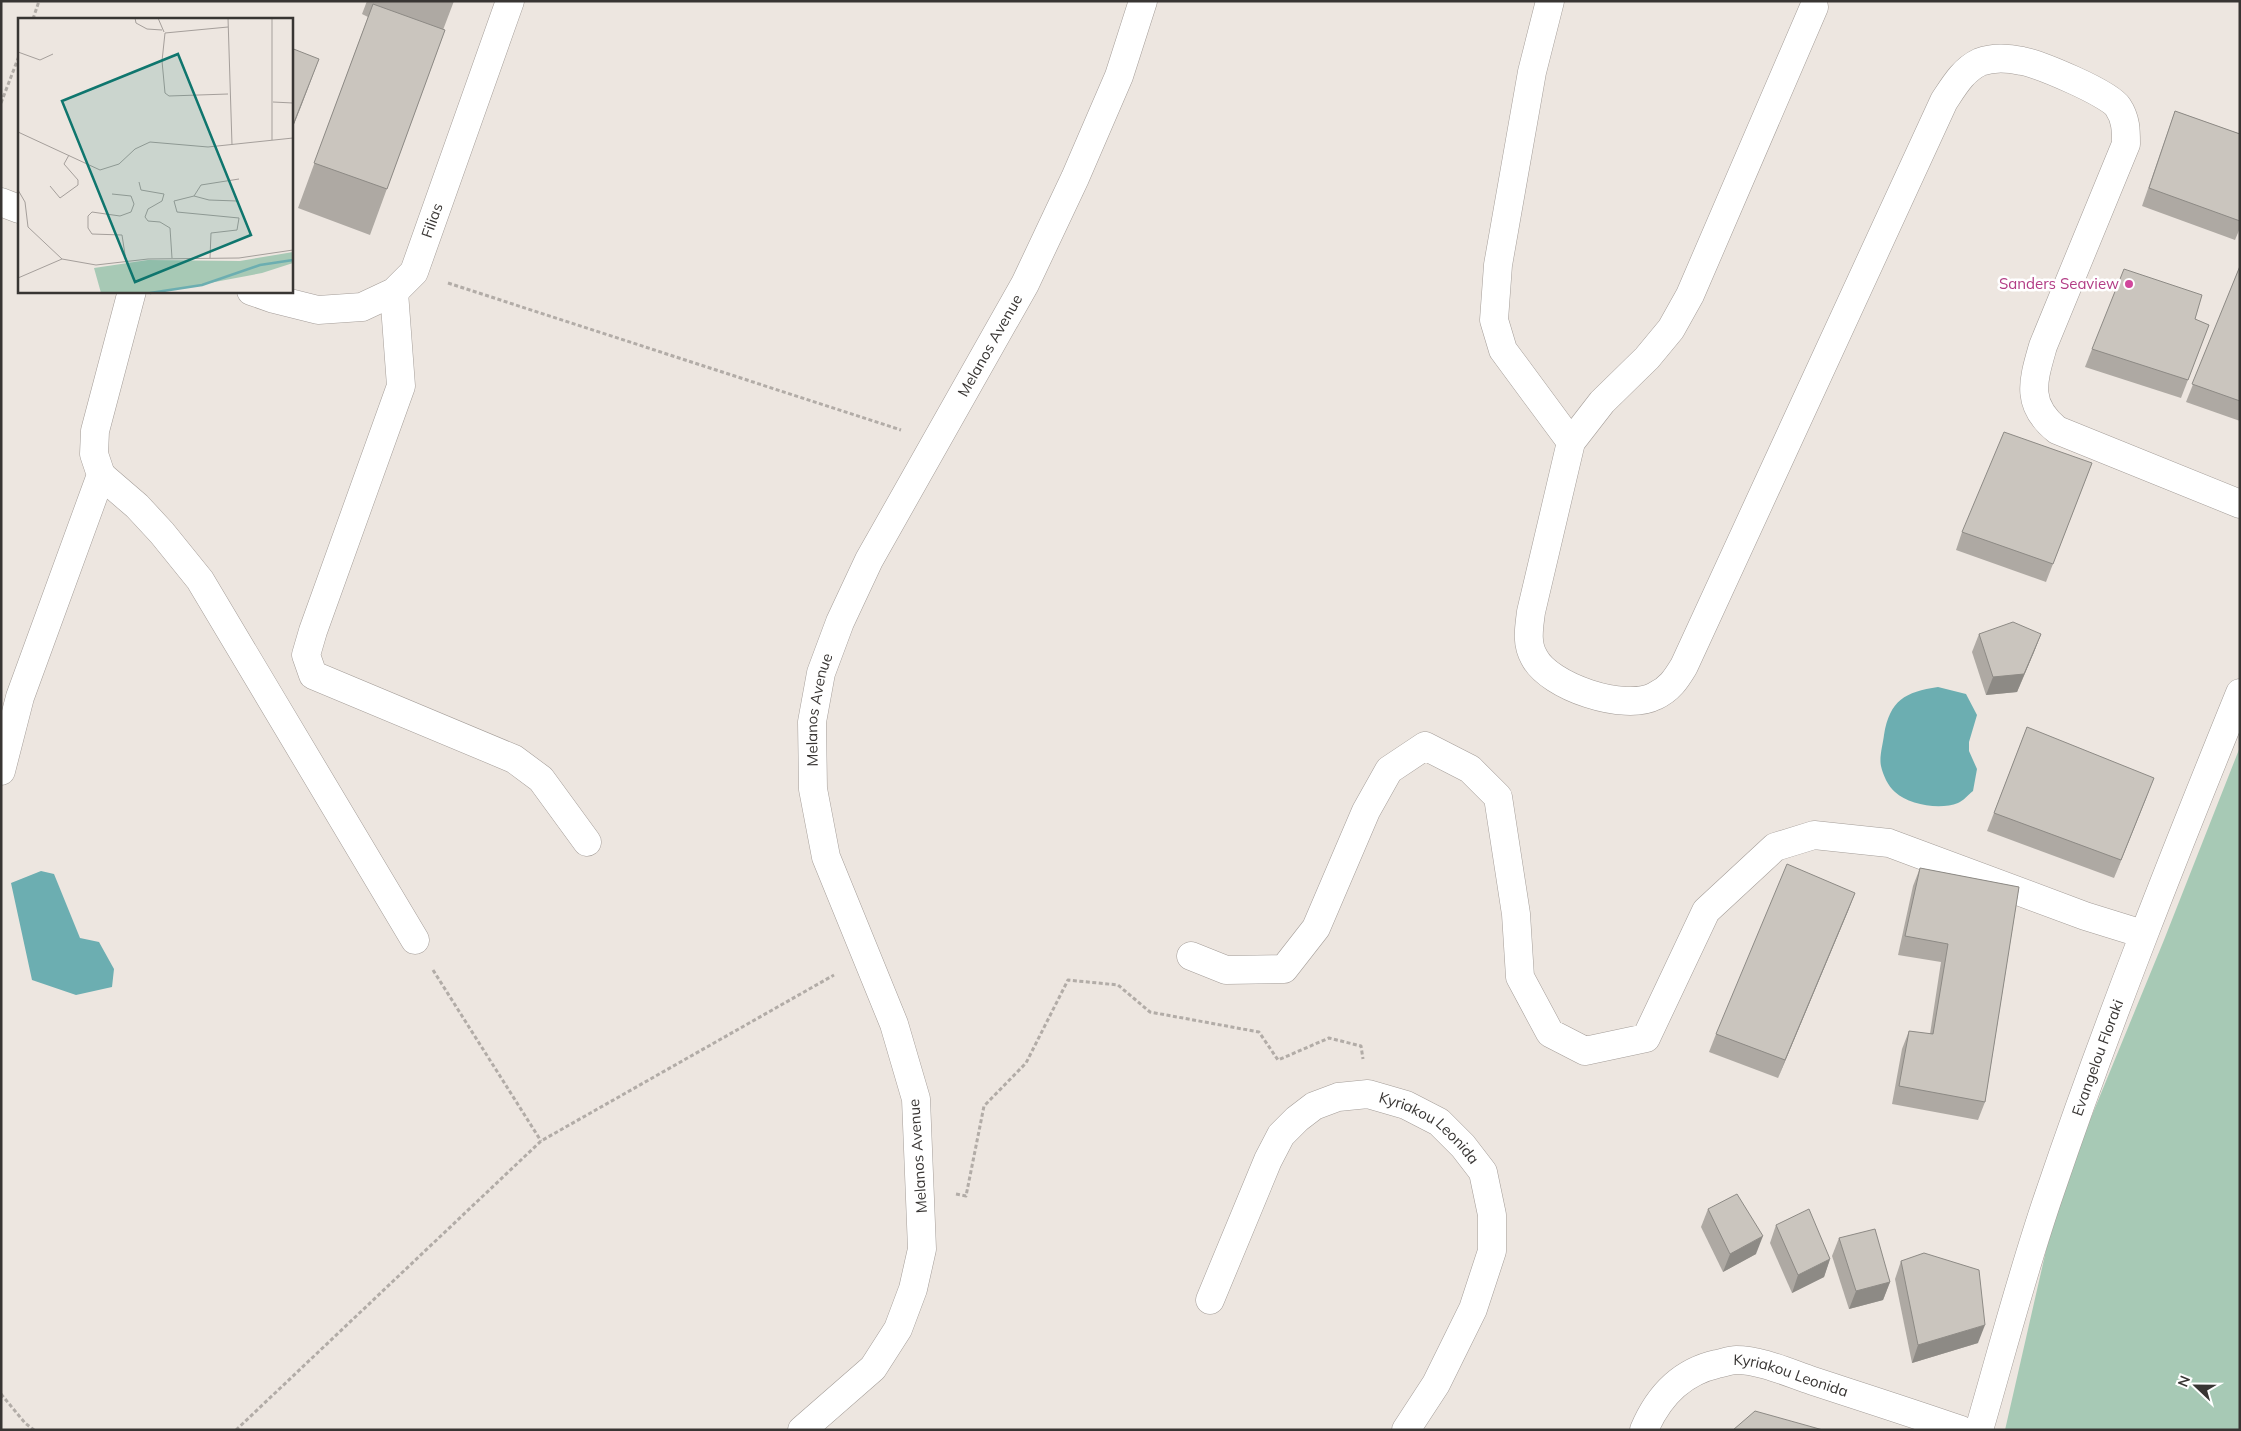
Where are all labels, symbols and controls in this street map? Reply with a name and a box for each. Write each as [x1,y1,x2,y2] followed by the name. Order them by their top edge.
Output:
[18,18,292,292] inset map
[417,200,447,240] street label: Filias
[1999,274,2119,293] place label: Sanders Seaview
[2123,278,2135,290] marker: Sanders Seaview
[953,291,1026,400] street label: Melanos Avenue
[802,650,837,767] street label: Melanos Avenue
[2067,997,2127,1118] street label: Evangelou Floraki
[1377,1088,1483,1168] street label: Kyriakou Leonida
[904,1098,931,1214] street label: Melanos Avenue
[1733,1350,1851,1401] street label: Kyriakou Leonida
[2171,1361,2221,1411] north arrow
[2174,1373,2194,1389] text: N

